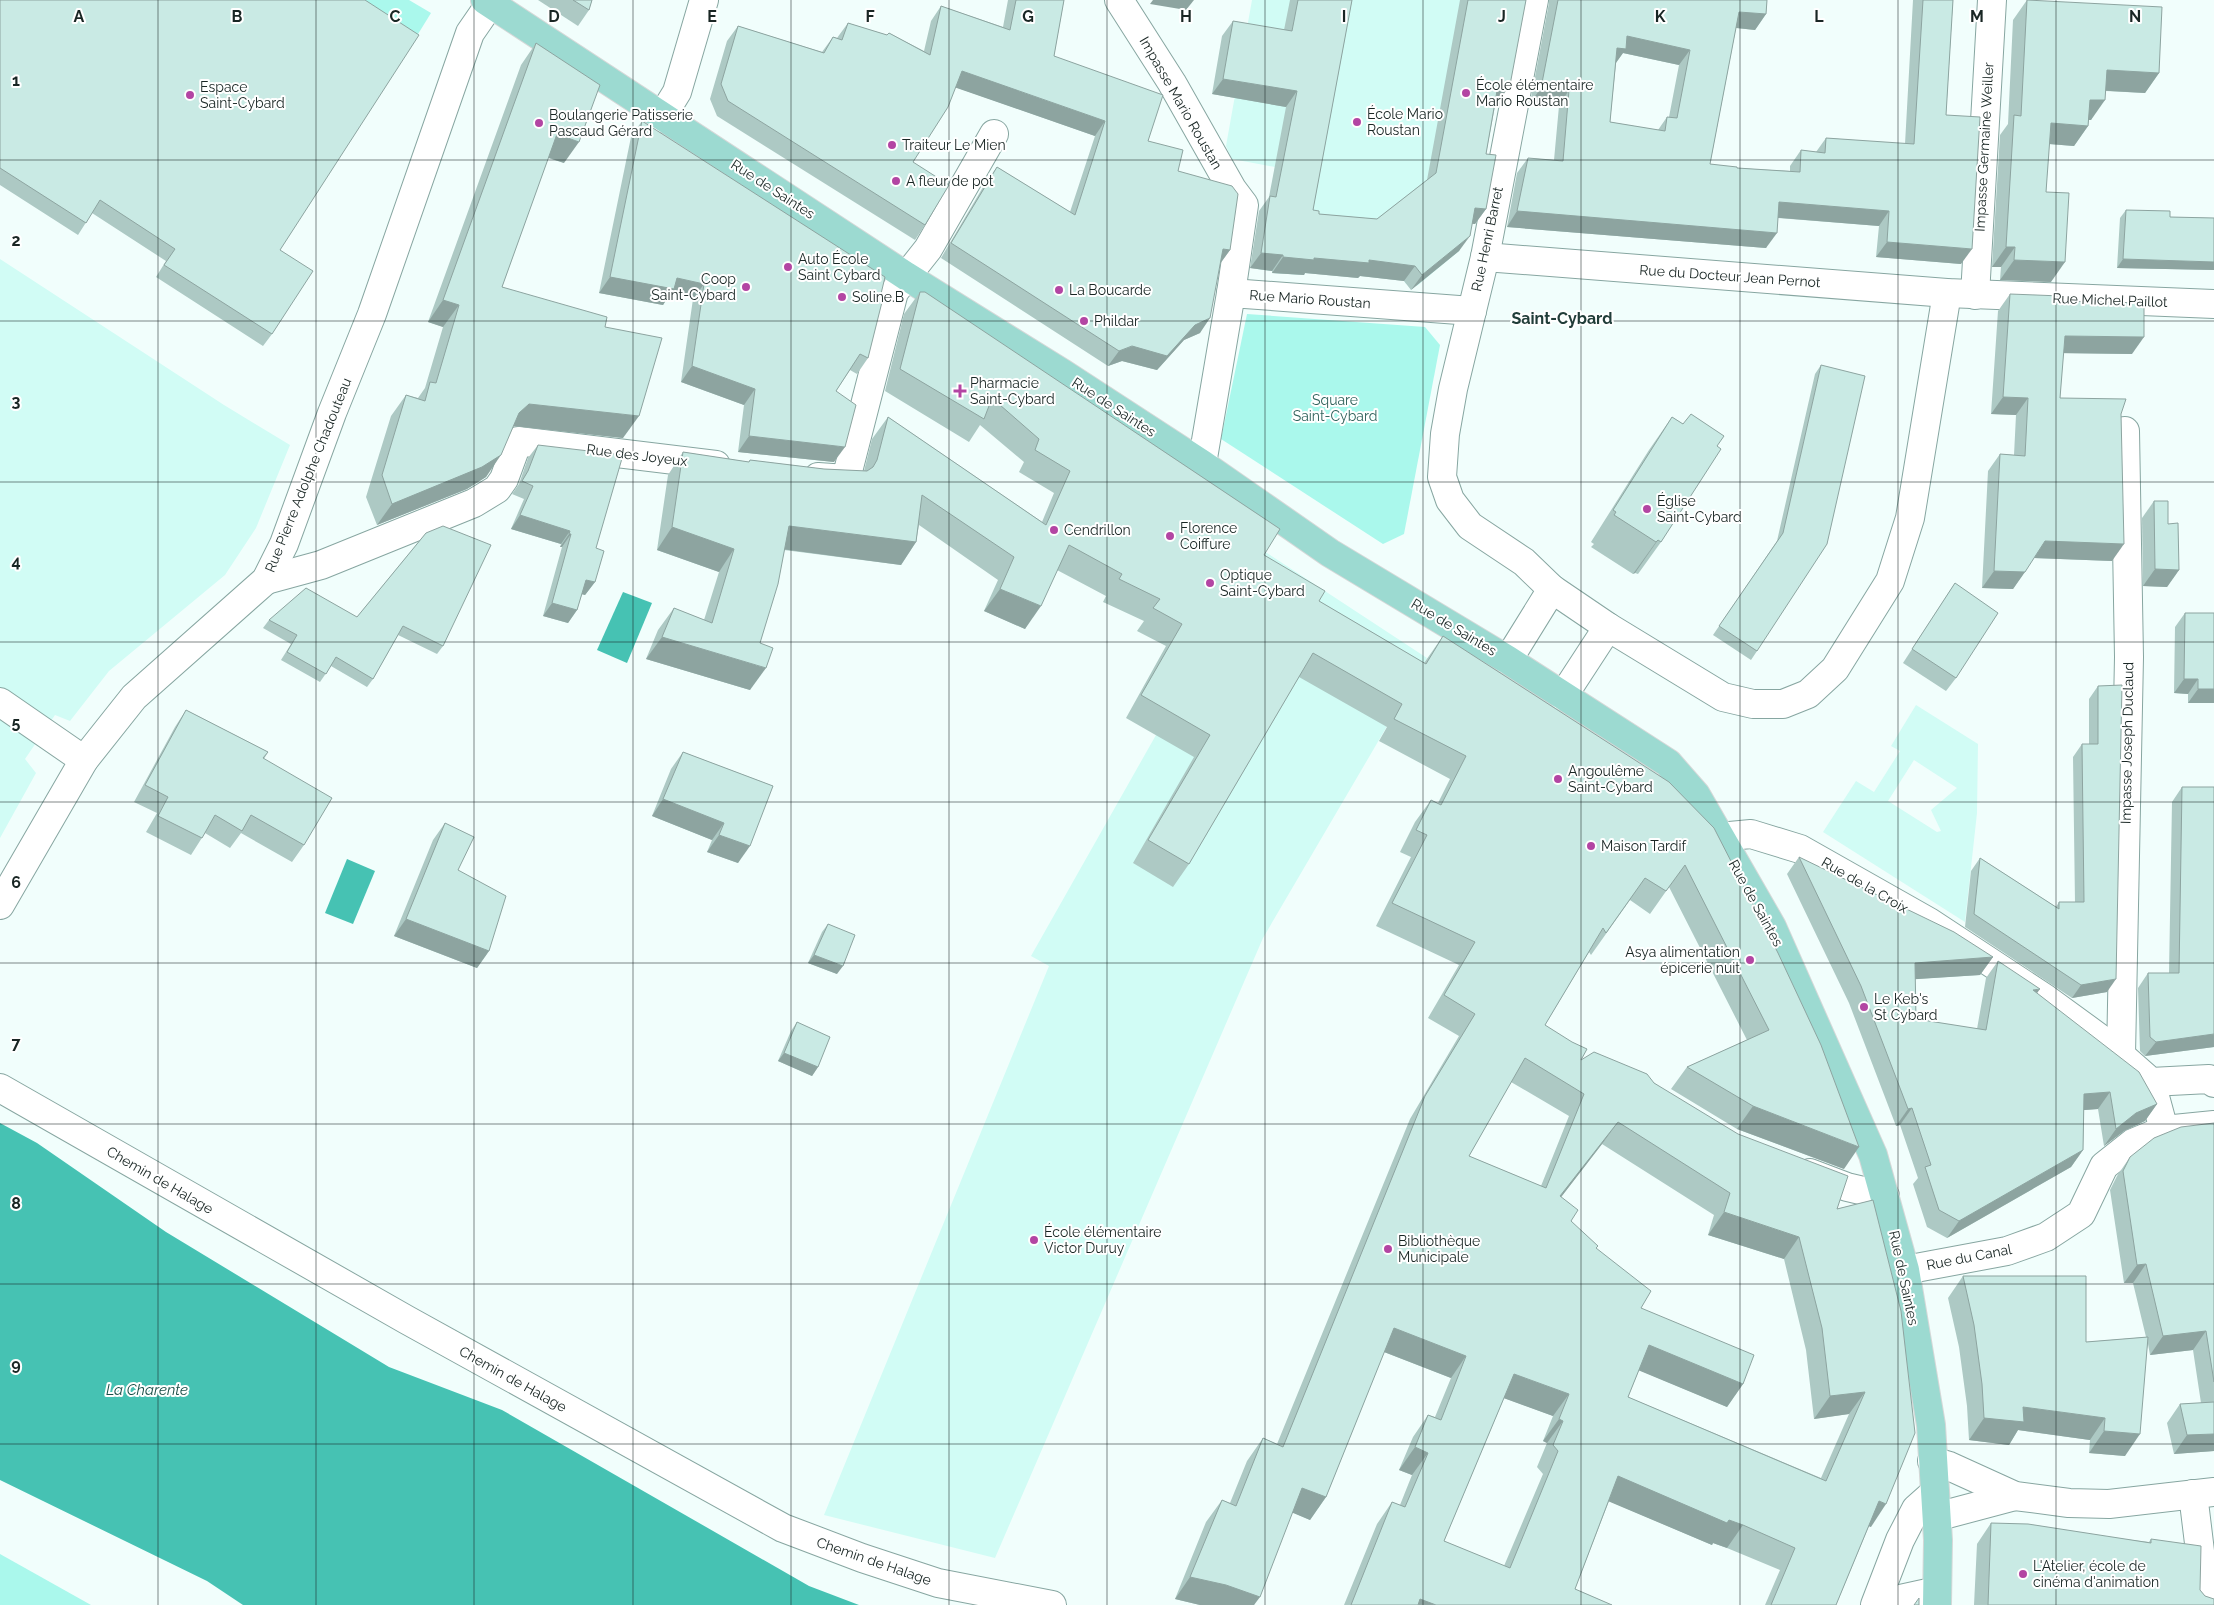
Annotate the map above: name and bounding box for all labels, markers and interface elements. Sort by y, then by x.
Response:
text: A [74,7,85,26]
text: B [232,7,243,26]
text: C [390,7,401,26]
text: D [548,7,560,26]
text: E [707,7,717,26]
text: F [865,7,875,26]
text: G [1022,7,1034,26]
text: H [1180,7,1192,26]
text: I [1342,7,1346,26]
text: J [1498,7,1506,26]
text: K [1655,7,1666,26]
text: L [1814,7,1824,26]
text: M [1970,7,1984,26]
text: N [2129,7,2141,26]
street label: Impasse Mario Roustan [1136,34,1226,172]
street label: Impasse Germaine Weiller [1972,62,1996,232]
text: 1 [12,71,20,90]
place label: École élémentaire Mario Roustan [1476,76,1594,109]
place label: Espace Saint-Cybard [200,79,285,111]
marker: École élémentaire Mario Roustan [1460,87,1472,99]
marker: Espace Saint-Cybard [184,89,196,101]
place label: École Mario Roustan [1367,105,1443,138]
place label: Boulangerie Patisserie Pascaud Gérard [549,107,693,139]
marker: École Mario Roustan [1351,116,1363,128]
marker: Boulangerie Patisserie Pascaud Gérard [533,117,545,129]
place label: Traiteur Le Mien [902,137,1006,153]
marker: Traiteur Le Mien [886,139,898,151]
street label: Rue de Saintes [728,156,818,222]
place label: A fleur de pot [906,173,994,189]
marker: A fleur de pot [890,175,902,187]
street label: Rue Henri Barret [1468,185,1506,293]
text: 2 [11,231,21,250]
place label: Auto École Saint Cybard [798,250,880,283]
marker: Auto École Saint Cybard [782,261,794,273]
street label: Rue du Docteur Jean Pernot [1639,262,1821,290]
place label: Coop Saint-Cybard [651,271,736,303]
marker: Coop Saint-Cybard [740,281,752,293]
place label: La Boucarde [1069,282,1151,298]
marker: La Boucarde [1053,284,1065,296]
street label: Rue Mario Roustan [1249,287,1371,311]
place label: Soline.B [852,289,904,305]
street label: Rue Michel Paillot [2052,290,2168,310]
marker: Soline.B [836,291,848,303]
district label: Saint-Cybard [1511,309,1613,328]
place label: Phildar [1094,313,1139,329]
marker: Phildar [1078,315,1090,327]
street label: Rue de Saintes [1069,374,1159,440]
street label: Rue Pierre Adolphe Chadouteau [262,375,354,575]
place label: Pharmacie Saint-Cybard [970,375,1055,407]
marker: Pharmacie Saint-Cybard [954,385,966,397]
text: 3 [12,392,21,411]
park label: Square Saint-Cybard [1293,392,1377,424]
street label: Rue des Joyeux [586,441,688,469]
place label: Église Saint-Cybard [1657,492,1742,525]
marker: Église Saint-Cybard [1641,503,1653,515]
place label: Florence Coiffure [1180,520,1237,552]
place label: Cendrillon [1064,522,1131,538]
marker: Cendrillon [1048,524,1060,536]
marker: Florence Coiffure [1164,530,1176,542]
text: 4 [11,552,21,571]
place label: Optique Saint-Cybard [1220,567,1305,599]
marker: Optique Saint-Cybard [1204,577,1216,589]
street label: Rue de Saintes [1409,595,1500,659]
street label: Impasse Joseph Duclaud [2118,662,2136,824]
text: 5 [12,713,21,732]
place label: Angoulême Saint-Cybard [1568,763,1653,795]
marker: Angoulême Saint-Cybard [1552,773,1564,785]
place label: Maison Tardif [1601,838,1687,854]
marker: Maison Tardif [1585,840,1597,852]
street label: Rue de la Croix [1819,854,1911,916]
street label: Rue de Saintes [1726,857,1786,949]
text: 6 [11,873,21,892]
place label: Asya alimentation épicerie nuit [1625,944,1740,976]
marker: Asya alimentation épicerie nuit [1744,954,1756,966]
place label: Le Keb's St Cybard [1874,991,1938,1023]
marker: Le Keb's St Cybard [1858,1001,1870,1013]
text: 7 [12,1034,21,1053]
street label: Chemin de Halage [104,1143,216,1217]
text: 8 [11,1194,21,1213]
place label: École élémentaire Victor Duruy [1044,1223,1162,1256]
street label: Rue de Saintes [1886,1229,1922,1327]
place label: Bibliothèque Municipale [1398,1233,1480,1265]
marker: École élémentaire Victor Duruy [1028,1234,1040,1246]
street label: Rue du Canal [1925,1241,2013,1273]
marker: Bibliothèque Municipale [1382,1243,1394,1255]
street label: Chemin de Halage [456,1343,570,1415]
text: 9 [11,1355,21,1374]
water label: La Charente [106,1381,188,1399]
street label: Chemin de Halage [815,1534,933,1588]
place label: L'Atelier, école de cinéma d'animation [2033,1558,2159,1590]
marker: L'Atelier, école de cinéma d'animation [2017,1568,2029,1580]

